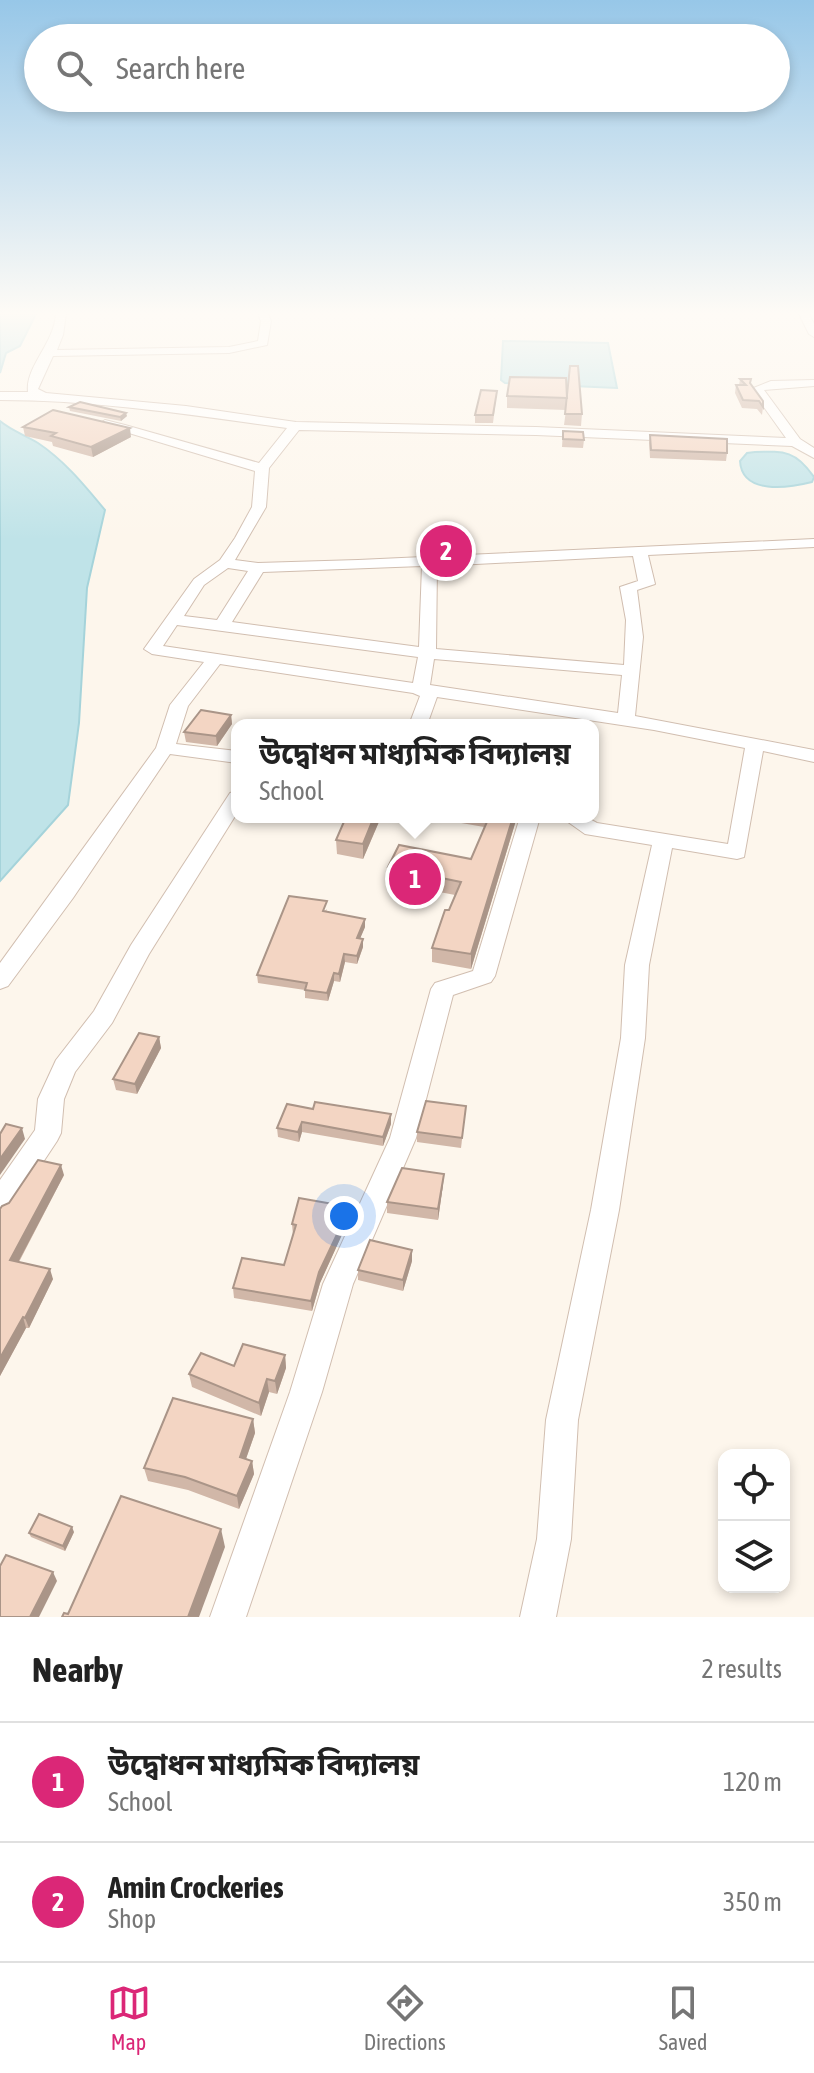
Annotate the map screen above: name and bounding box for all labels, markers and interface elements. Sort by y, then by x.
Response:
search box [24,24,790,112]
icon: search [52,46,96,90]
text: Search here [116,51,245,85]
pin: 2 [420,521,472,581]
popup [231,719,599,823]
text: উদ্বোধন মাধ্যমিক বিদ্যালয় [259,736,571,770]
text: School [259,776,324,806]
pin: 1 [389,849,441,909]
your location [324,1196,364,1236]
map controls [718,1449,790,1593]
button: locate [718,1449,790,1521]
button: layers [718,1521,790,1593]
text: Nearby [32,1650,123,1689]
text: 2 results [701,1654,782,1684]
text: উদ্বোধন মাধ্যমিক বিদ্যালয় [108,1747,420,1781]
text: 1 [52,1767,64,1797]
text: 120 m [723,1767,782,1797]
text: School [108,1787,172,1817]
text: Amin Crockeries [108,1870,284,1904]
text: 2 [52,1887,64,1917]
text: 350 m [723,1887,782,1917]
text: Shop [108,1904,156,1934]
tab: Map [107,1981,151,2055]
tab: Directions [364,1981,446,2055]
tab: Saved [659,1981,707,2055]

